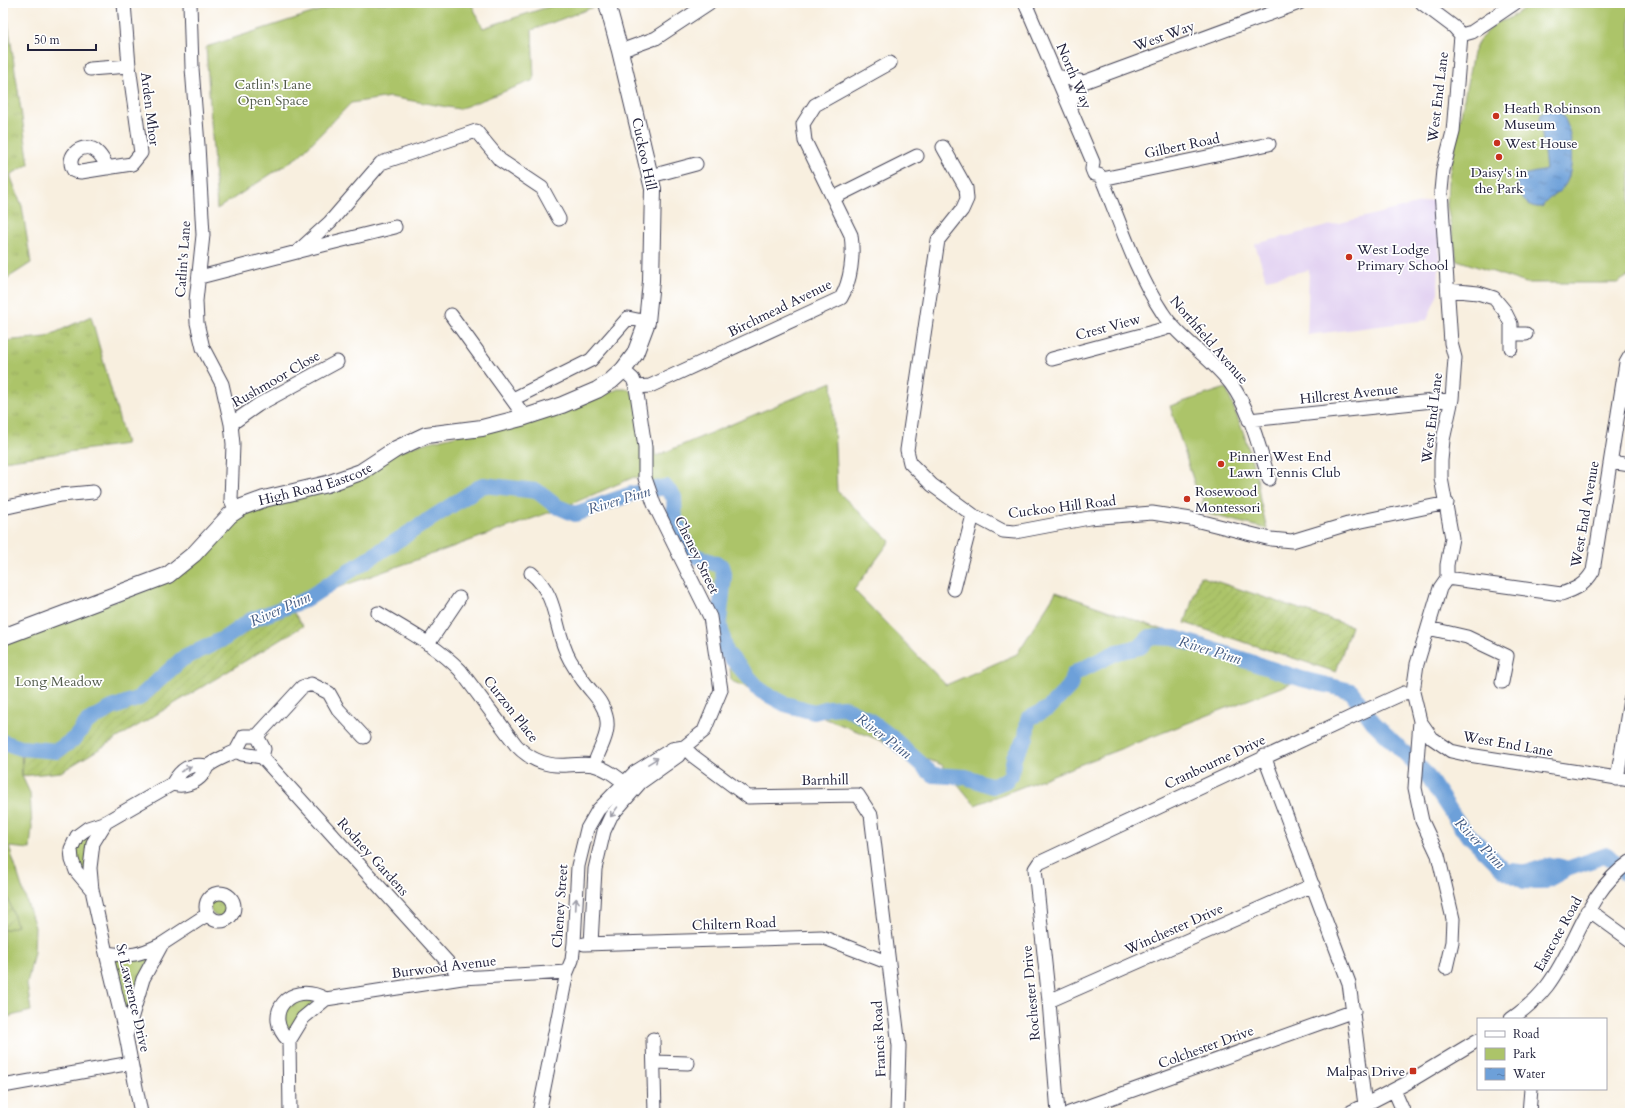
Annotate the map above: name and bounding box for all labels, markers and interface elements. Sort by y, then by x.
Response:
street label: West Way [1130,16,1198,56]
scale bar [28,26,96,52]
text: 50 m [34,32,61,48]
street label: North Way [1052,40,1097,112]
street label: West End Lane [1423,51,1453,144]
street label: Arden Mhor [136,71,164,148]
park label: Catlin's Lane Open Space [234,75,312,110]
place label: Heath Robinson Museum [1504,99,1601,134]
marker: Heath Robinson Museum [1491,111,1501,121]
street label: Cuckoo Hill [627,116,661,193]
street label: Gilbert Road [1143,129,1222,163]
place label: West House [1504,134,1578,153]
marker: West House [1492,138,1502,148]
marker: Daisy's in the Park [1494,152,1504,162]
place label: Daisy's in the Park [1471,163,1528,198]
street label: Catlin's Lane [171,220,195,298]
place label: West Lodge Primary School [1356,240,1449,275]
marker: West Lodge Primary School [1344,252,1354,262]
street label: Birchmead Avenue [725,275,835,341]
street label: Northfield Avenue [1165,292,1253,388]
street label: Crest View [1073,309,1143,345]
street label: Rushmoor Close [229,346,323,412]
street label: West End Lane [1417,372,1447,465]
street label: Hillcrest Avenue [1299,379,1399,409]
place label: Pinner West End Lawn Tennis Club [1229,447,1341,482]
street label: High Road Eastcote [256,458,376,510]
marker: Pinner West End Lawn Tennis Club [1216,459,1226,469]
street label: West End Avenue [1566,459,1604,570]
water label: River Pinn [585,481,653,519]
place label: Rosewood Montessori [1195,482,1261,517]
street label: Cuckoo Hill Road [1007,491,1118,523]
marker: Rosewood Montessori [1182,494,1192,504]
street label: Cheney Street [670,513,724,597]
water label: River Pinn [247,587,314,631]
water label: River Pinn [1176,631,1244,669]
park label: Long Meadow [15,672,103,691]
street label: Curzon Place [479,672,543,746]
water label: River Pinn [852,709,916,764]
street label: West End Lane [1460,727,1555,761]
street label: Cranbourne Drive [1161,730,1269,794]
one-way arrow [647,757,658,765]
one-way arrow [180,765,192,772]
street label: Barnhill [801,770,849,790]
one-way arrow [610,807,618,818]
water label: River Pinn [1451,813,1510,874]
street label: Rodney Gardens [333,814,413,900]
street label: Cheney Street [548,863,572,949]
street label: Eastcote Road [1530,893,1587,975]
one-way arrow [572,898,580,911]
street label: Winchester Drive [1121,899,1226,960]
street label: Chiltern Road [692,913,777,935]
street label: St Lawrence Drive [111,942,155,1054]
street label: Rochester Drive [1017,944,1045,1042]
street label: Burwood Avenue [391,951,497,983]
street label: Francis Road [867,1000,890,1078]
legend [1477,1018,1607,1090]
street label: Colchester Drive [1156,1021,1256,1073]
text: Road [1513,1026,1540,1042]
text: Park [1513,1046,1537,1062]
place label: Malpas Drive [1326,1062,1405,1081]
marker: Malpas Drive [1408,1066,1418,1076]
text: Water [1512,1066,1546,1082]

